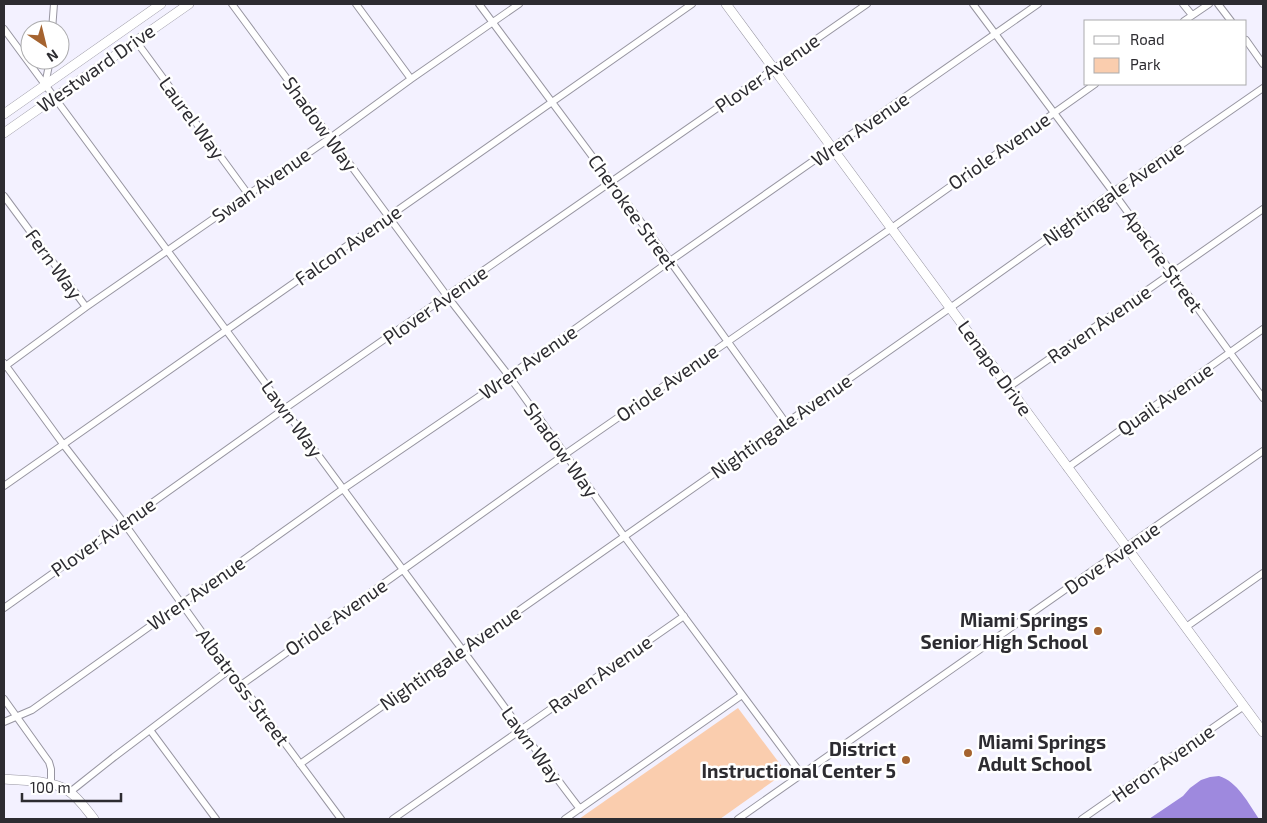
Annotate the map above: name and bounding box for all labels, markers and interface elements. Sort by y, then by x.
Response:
street label: Westward Drive [32,18,159,117]
north arrow [20,20,70,70]
legend [1084,20,1247,85]
street label: Plover Avenue [710,28,823,117]
text: Road [1130,30,1165,48]
text: N [44,46,62,66]
text: Park [1130,55,1161,73]
street label: Laurel Way [155,72,230,163]
street label: Shadow Way [278,72,362,175]
street label: Wren Avenue [806,87,913,171]
street label: Oriole Avenue [943,107,1054,194]
street label: Nightingale Avenue [1038,135,1188,250]
street label: Swan Avenue [207,142,314,227]
street label: Cherokee Street [584,149,683,274]
street label: Falcon Avenue [290,200,405,290]
street label: Apache Street [1119,205,1208,316]
street label: Fern Way [21,224,88,303]
street label: Plover Avenue [378,260,491,349]
street label: Raven Avenue [1043,280,1155,368]
street label: Lenape Drive [953,316,1038,420]
street label: Wren Avenue [474,320,581,404]
street label: Oriole Avenue [611,339,722,426]
street label: Quail Avenue [1113,357,1217,440]
street label: Nightingale Avenue [706,368,856,483]
street label: Lawn Way [257,376,328,462]
street label: Shadow Way [519,398,603,501]
street label: Plover Avenue [46,492,159,581]
street label: Dove Avenue [1060,516,1164,599]
street label: Wren Avenue [142,551,249,635]
street label: Oriole Avenue [280,573,391,660]
street label: Nightingale Avenue [375,600,525,715]
place label: Miami Springs Senior High School [921,608,1089,653]
street label: Albatross Street [192,624,295,750]
marker: Miami Springs Senior High School [1092,625,1104,637]
street label: Raven Avenue [544,630,656,718]
street label: Lawn Way [497,702,568,788]
street label: Heron Avenue [1107,719,1218,806]
place label: Miami Springs Adult School [978,730,1106,775]
place label: District Instructional Center 5 [702,737,896,782]
marker: Miami Springs Adult School [962,747,974,759]
marker: District Instructional Center 5 [900,754,912,766]
scale bar [22,770,121,802]
text: 100 m [30,778,71,796]

